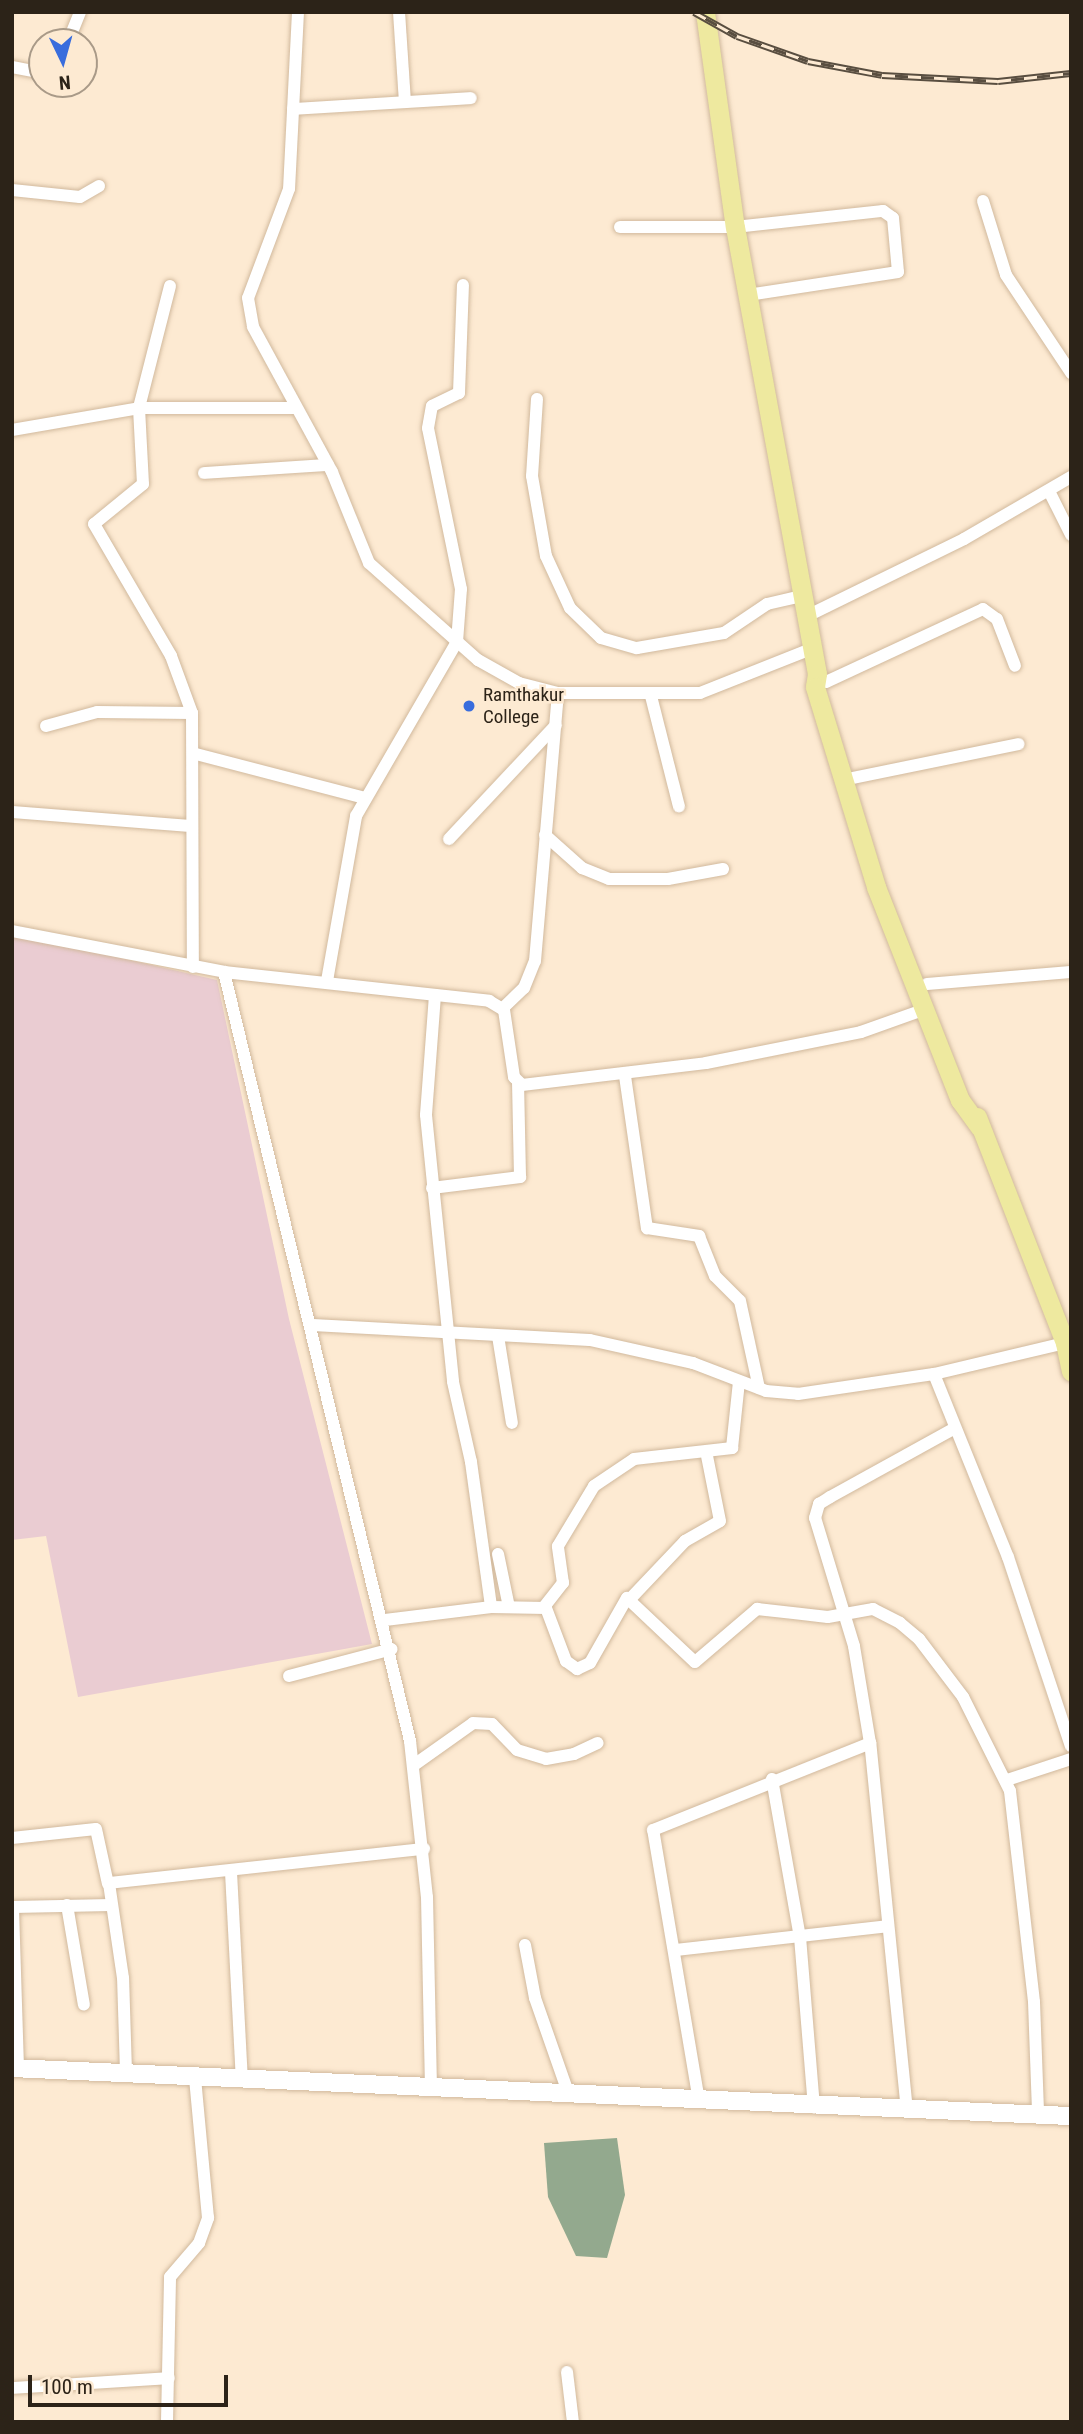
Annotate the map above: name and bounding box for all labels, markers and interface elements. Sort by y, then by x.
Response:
north arrow [28,28,98,98]
text: N [58,70,72,94]
place label: Ramthakur College [483,684,564,728]
marker: Ramthakur College [461,698,477,714]
scale bar [32,2360,231,2404]
text: 100 m [41,2375,93,2399]

